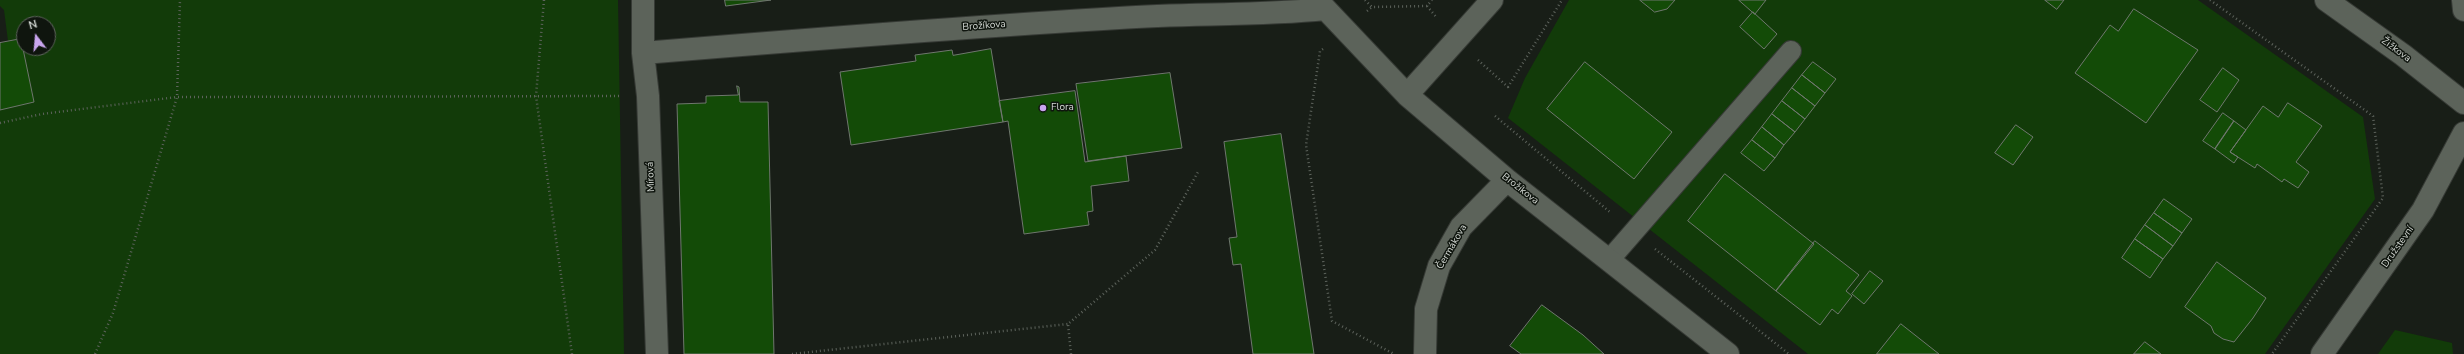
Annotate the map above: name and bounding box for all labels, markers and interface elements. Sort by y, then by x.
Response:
north arrow [16,16,56,56]
text: N [27,17,39,33]
street label: Brožíkova [962,18,1006,34]
street label: Žižkova [2379,35,2413,65]
place label: Flora [1051,102,1074,114]
marker: Flora [1038,103,1048,113]
street label: Mírová [644,162,658,192]
street label: Brožíkova [1499,171,1541,207]
street label: Čermákova [1434,222,1470,272]
street label: Družstevní [2379,224,2417,270]

